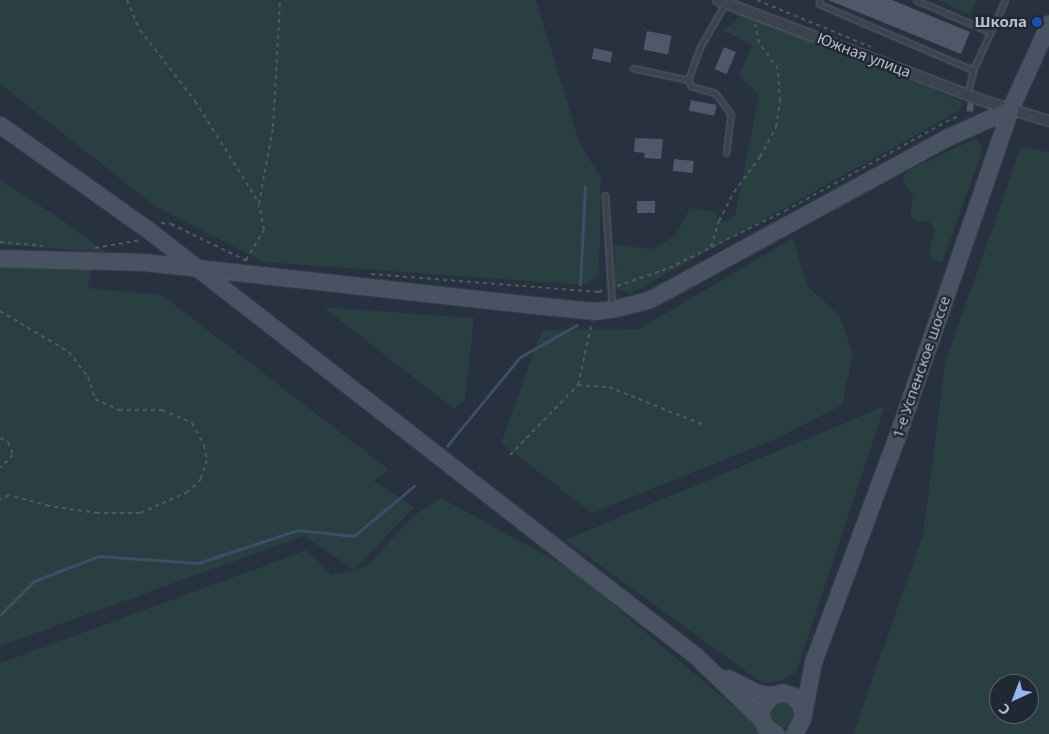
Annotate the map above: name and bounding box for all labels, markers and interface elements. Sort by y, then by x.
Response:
place label: Школа [974,13,1027,31]
marker: Школа [1031,16,1043,28]
street label: Южная улица [815,29,913,81]
street label: 1-е Успенское шоссе [888,294,954,440]
north arrow [989,674,1039,724]
text: С [994,700,1014,720]

